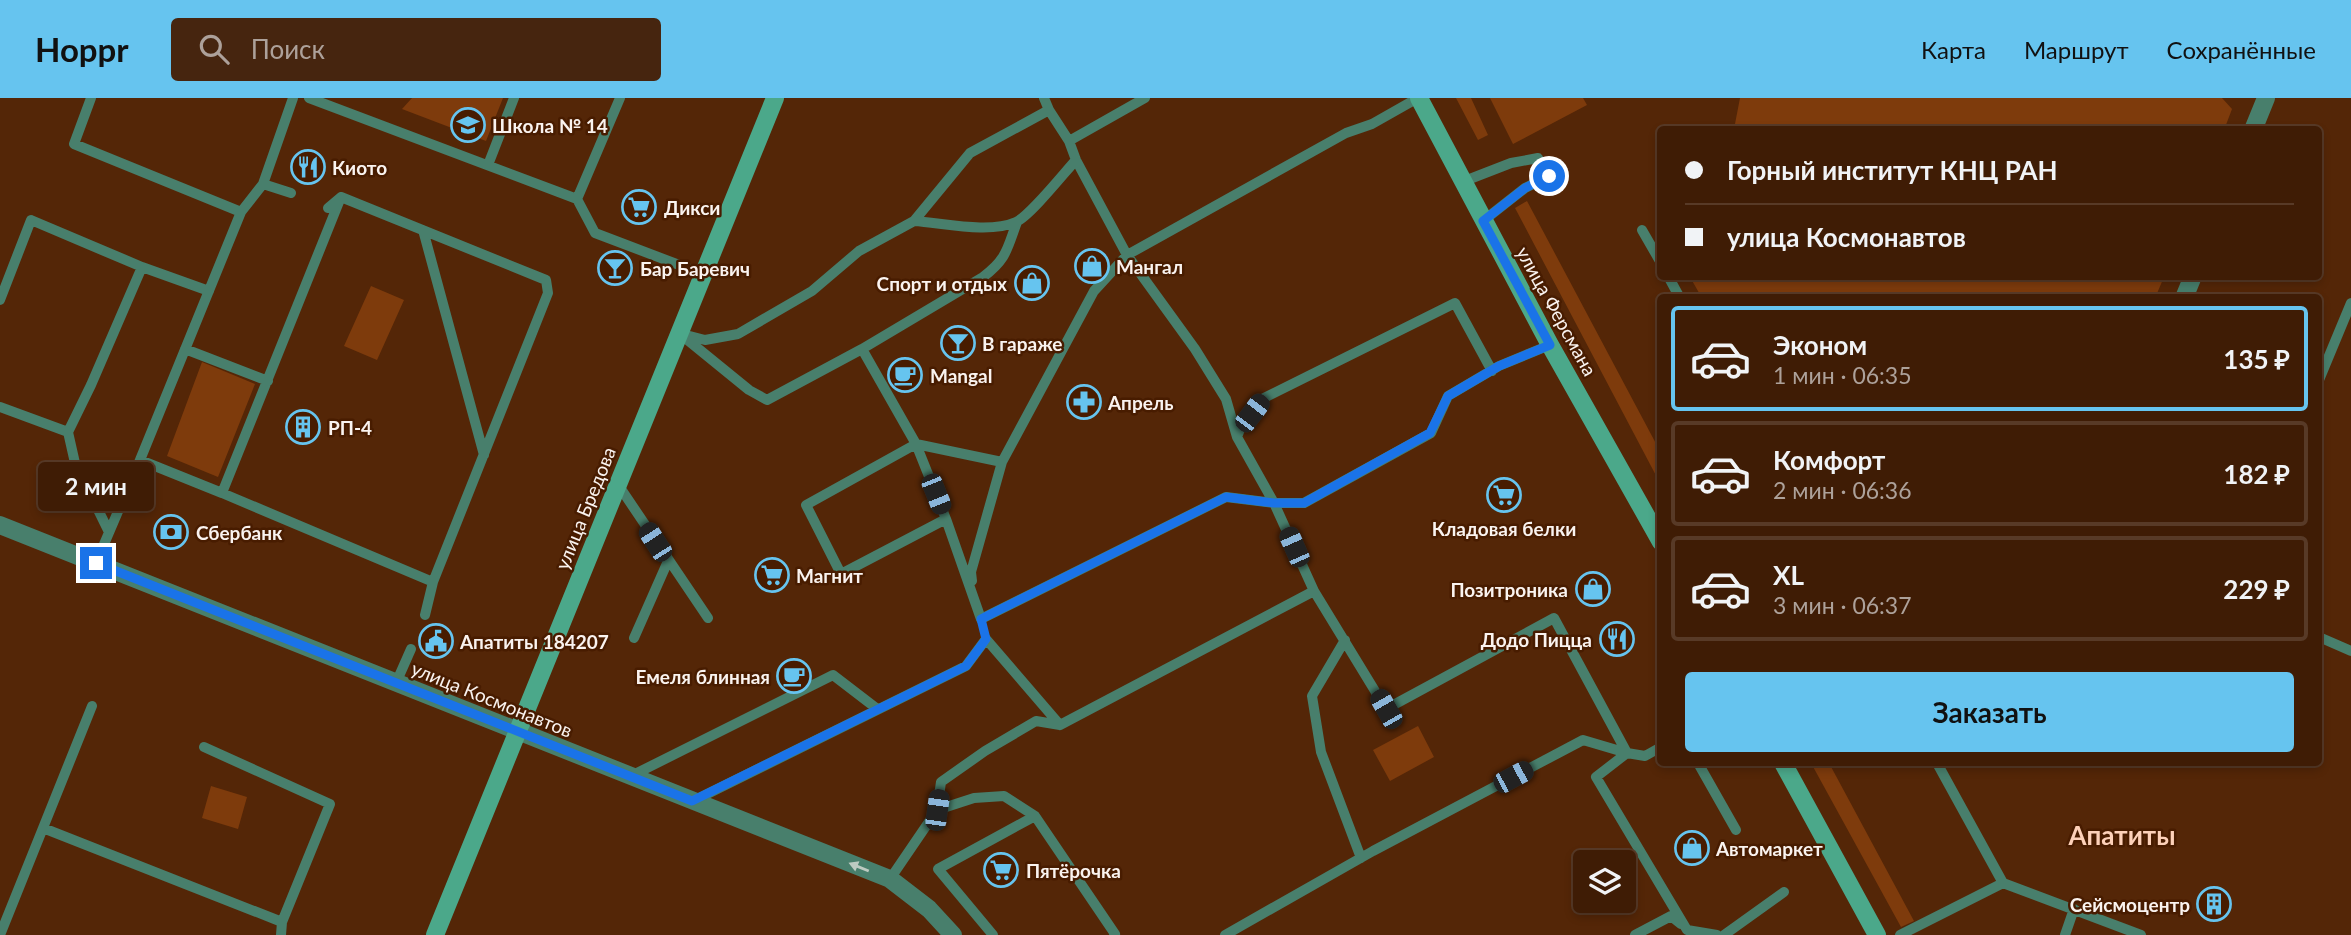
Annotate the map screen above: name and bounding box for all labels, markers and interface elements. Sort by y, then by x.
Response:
search box [171,18,661,81]
text: Hoppr [35,29,129,69]
icon: search [195,30,233,68]
text: Поиск [251,33,325,65]
text: Карта [1921,35,1986,64]
text: Маршрут [2024,35,2129,64]
text: Сохранённые [2167,35,2316,64]
school or university icon: Школа № 14 [449,106,487,144]
place label: Школа № 14 [492,114,608,137]
restaurant icon: Киото [289,148,327,186]
text: Горный институт КНЦ РАН [1727,154,2058,186]
place label: Киото [332,156,387,179]
route start [1533,160,1565,192]
supermarket icon: Дикси [620,188,658,226]
place label: Дикси [664,196,720,219]
text: улица Космонавтов [1727,221,1966,253]
street label: улица Ферсмана [1512,242,1602,380]
shop icon: Мангал [1073,247,1111,285]
bar icon: Бар Баревич [596,249,634,287]
place label: Мангал [1116,255,1183,278]
place label: Бар Баревич [640,257,750,280]
shop icon: Спорт и отдых [1013,264,1051,302]
place label: Спорт и отдых [877,272,1007,295]
bar icon: В гараже [939,324,977,362]
icon: car [1689,327,1752,390]
text: Эконом [1773,329,1867,361]
place label: В гараже [982,332,1062,355]
text: 135 ₽ [2223,343,2290,375]
cafe icon: Mangal [886,356,924,394]
text: 1 мин · 06:35 [1773,361,1912,389]
place label: Mangal [930,364,992,387]
pharmacy icon: Апрель [1065,383,1103,421]
car [1231,390,1274,436]
place label: Апрель [1107,391,1173,414]
building icon: РП-4 [284,408,322,446]
place label: РП-4 [328,416,372,439]
icon: car [1689,442,1752,505]
street label: улица Бредова [550,443,620,573]
text: Комфорт [1773,444,1885,476]
text: 182 ₽ [2223,458,2290,490]
callout: 2 мин [38,462,154,510]
car [919,471,954,517]
text: 2 мин [65,472,127,500]
supermarket icon: Кладовая белки [1485,476,1523,514]
text: 2 мин · 06:36 [1773,476,1912,504]
bank icon: Сбербанк [152,513,190,551]
place label: Кладовая белки [1432,517,1576,540]
car [635,519,676,565]
place label: Сбербанк [196,521,283,544]
car [1276,524,1313,570]
route end [80,547,112,579]
supermarket icon: Магнит [753,556,791,594]
icon: car [1689,557,1752,620]
text: XL [1773,559,1804,591]
place label: Магнит [796,564,863,587]
shop icon: Позитроника [1574,570,1612,608]
text: 229 ₽ [2223,573,2290,605]
place label: Позитроника [1450,578,1568,601]
text: 3 мин · 06:37 [1773,591,1912,619]
restaurant icon: Додо Пицца [1598,620,1636,658]
public building icon: Апатиты 184207 [417,622,455,660]
place label: Додо Пицца [1481,628,1592,651]
place label: Апатиты 184207 [459,630,609,653]
street label: улица Космонавтов [408,656,576,742]
cafe icon: Емеля блинная [775,657,813,695]
place label: Емеля блинная [636,665,770,688]
button: Заказать [1685,672,2294,752]
car [1367,686,1406,732]
car [1490,758,1537,796]
car [924,788,951,832]
district label: Апатиты [2068,819,2175,851]
shop icon: Автомаркет [1673,829,1711,867]
place label: Автомаркет [1715,837,1823,860]
map controls [1573,850,1636,913]
button: layers [1573,850,1636,913]
supermarket icon: Пятёрочка [982,851,1020,889]
place label: Пятёрочка [1026,859,1121,882]
one-way arrow [848,862,869,873]
building icon: Сейсмоцентр [2195,885,2233,923]
place label: Сейсмоцентр [2070,893,2190,916]

